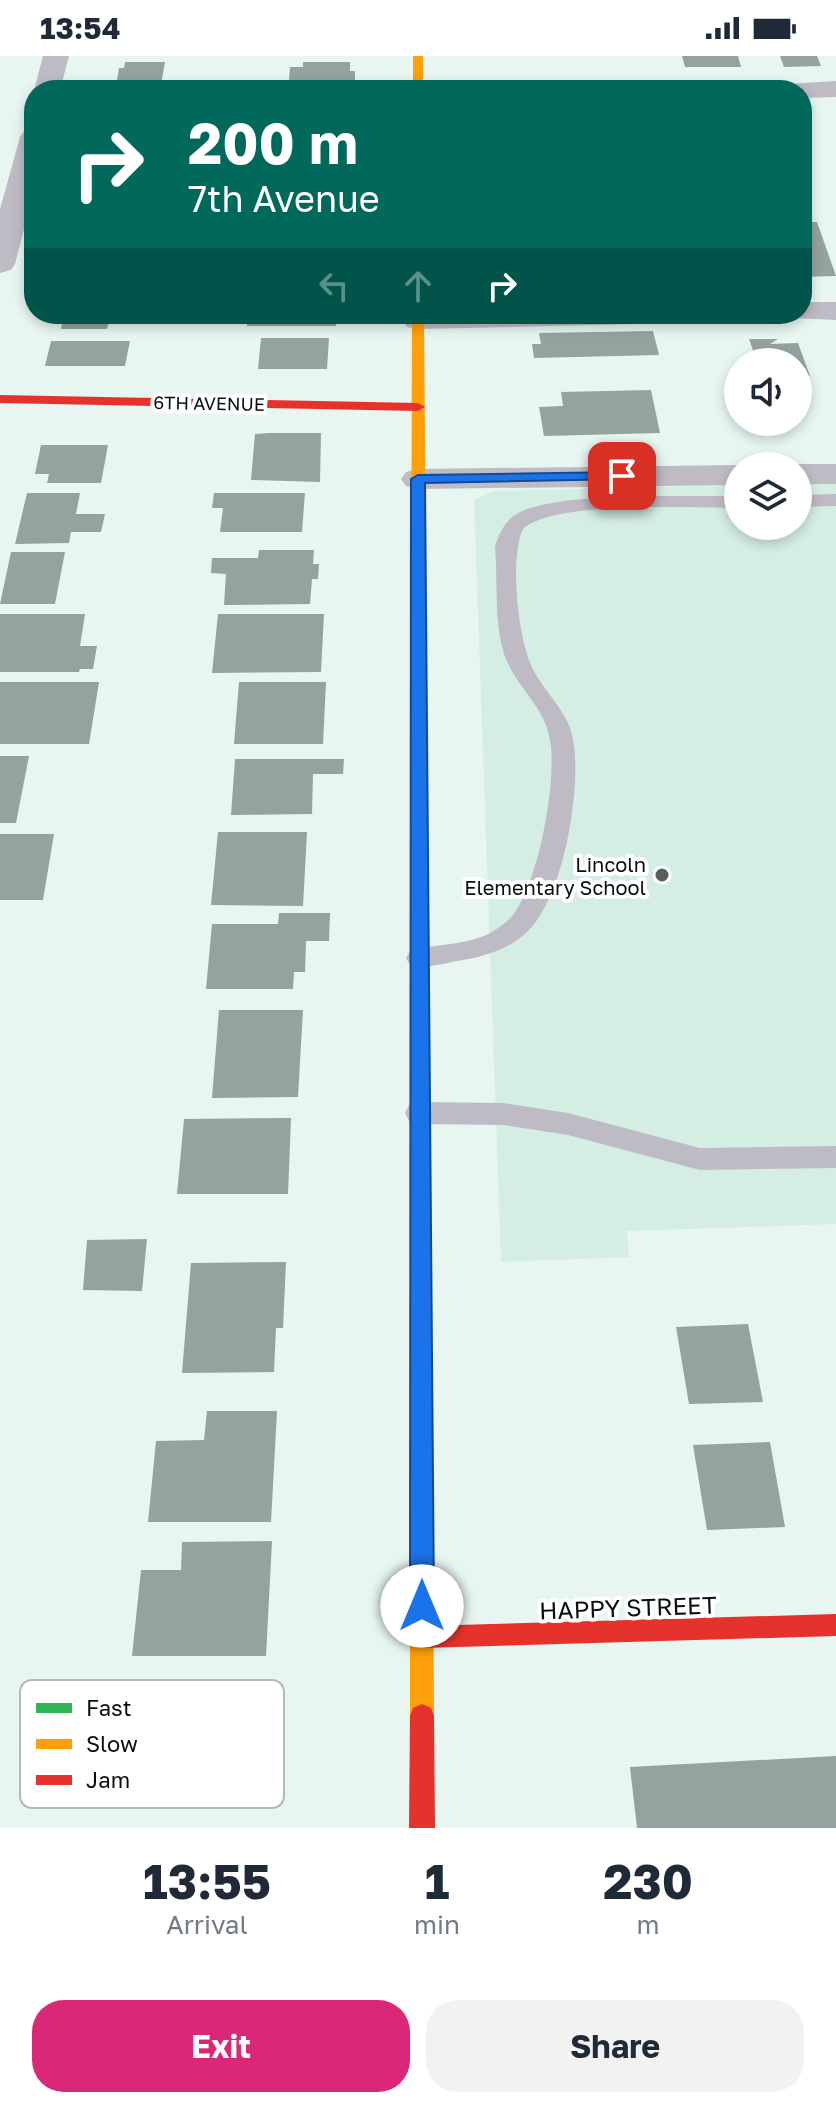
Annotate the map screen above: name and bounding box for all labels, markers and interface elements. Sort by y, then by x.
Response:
text: 13:54 [40,10,120,46]
text: 200 m [188,109,358,176]
icon: right [56,112,160,216]
text: 7th Avenue [188,177,380,220]
icon: left [312,264,356,308]
icon: ahead [396,264,440,308]
icon: right [480,264,524,308]
map controls [724,348,812,540]
button: sound [724,348,812,436]
street label: 6TH AVENUE [153,391,265,415]
pin [588,442,656,510]
button: layers [724,452,812,540]
icon: arrive [600,454,644,498]
place label: Lincoln Elementary School [464,852,646,899]
marker: Lincoln Elementary School [653,866,671,884]
position arrow [380,1564,464,1648]
street label: HAPPY STREET [539,1589,717,1625]
legend [20,1680,284,1808]
text: Fast [86,1694,132,1721]
text: Slow [86,1730,138,1757]
text: Jam [86,1766,130,1793]
text: 13:55 [143,1852,271,1910]
text: 1 [425,1852,449,1910]
text: 230 [603,1852,693,1910]
text: Arrival [166,1909,248,1940]
text: min [414,1909,460,1940]
text: m [637,1909,660,1940]
button: Exit [32,2000,410,2092]
button: Share [426,2000,804,2092]

